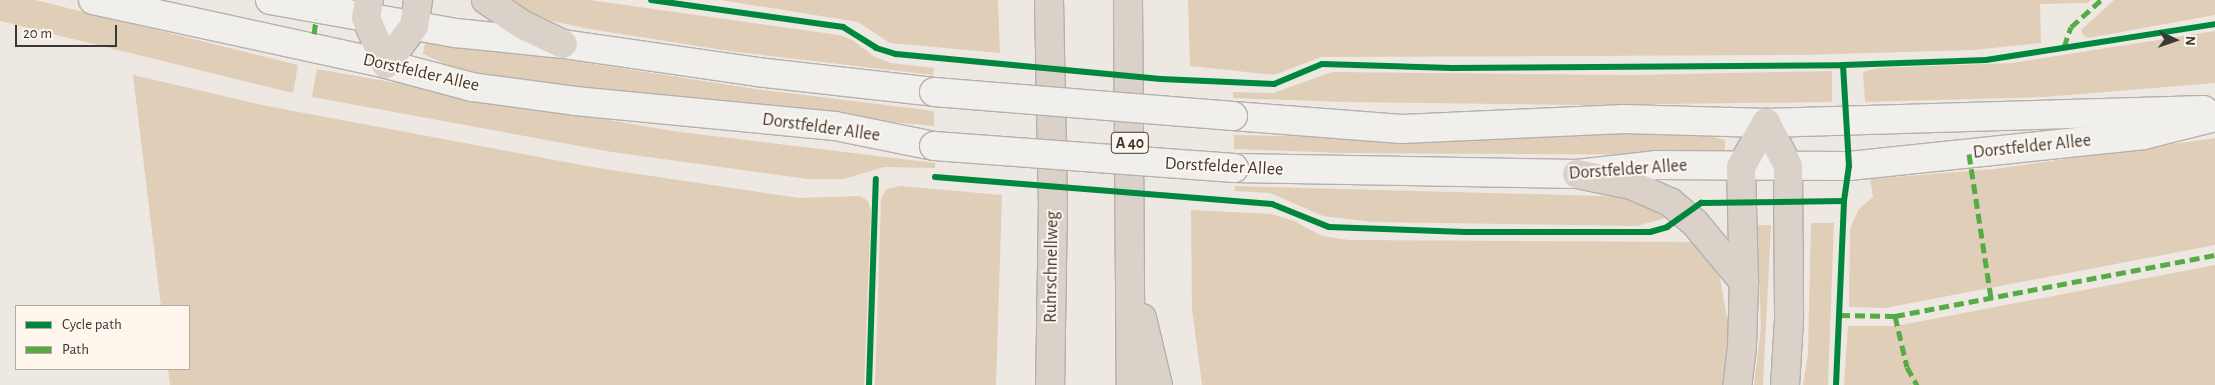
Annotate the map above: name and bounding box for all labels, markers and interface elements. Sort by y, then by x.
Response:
scale bar [18,15,120,47]
north arrow [2150,15,2200,65]
text: 20 m [23,26,52,41]
text: N [2183,36,2197,46]
street label: Dorstfelder Allee [361,49,481,97]
street label: Dorstfelder Allee [761,109,881,147]
road number: A 40 [1110,130,1150,156]
street label: Dorstfelder Allee [1972,130,2092,164]
street label: Dorstfelder Allee [1164,153,1284,181]
street label: Dorstfelder Allee [1568,155,1688,185]
street label: Ruhrschnellweg [1040,211,1064,323]
legend [15,305,190,370]
text: Cycle path [62,317,122,332]
text: Path [62,342,89,357]

